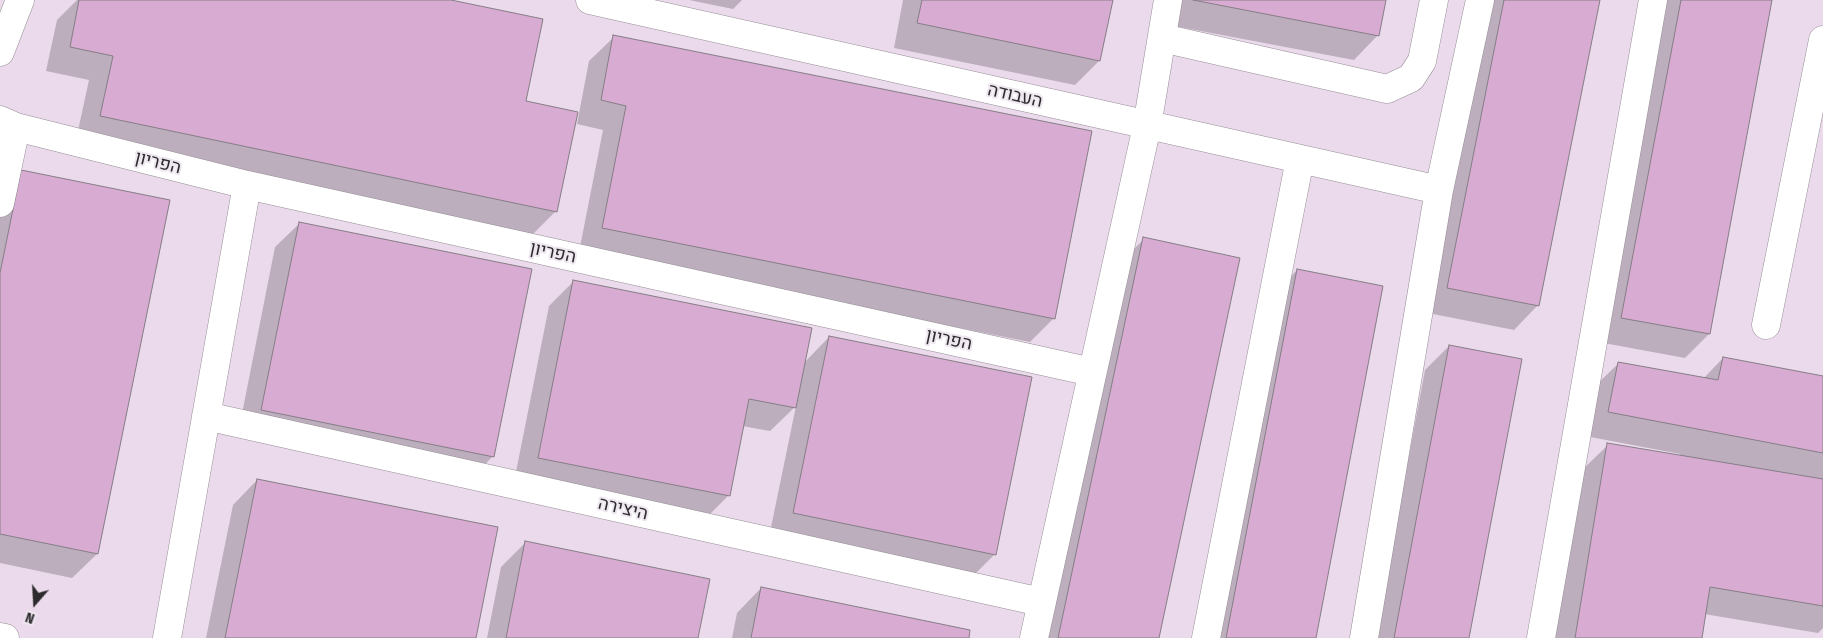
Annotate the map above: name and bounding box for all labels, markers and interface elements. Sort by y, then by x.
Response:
street label: העבודה [985,79,1045,113]
street label: הפריון [133,147,183,179]
street label: הפריון [528,238,578,268]
street label: הפריון [924,325,974,355]
street label: היצירה [596,493,650,525]
north arrow [10,578,60,628]
text: N [23,608,37,627]

